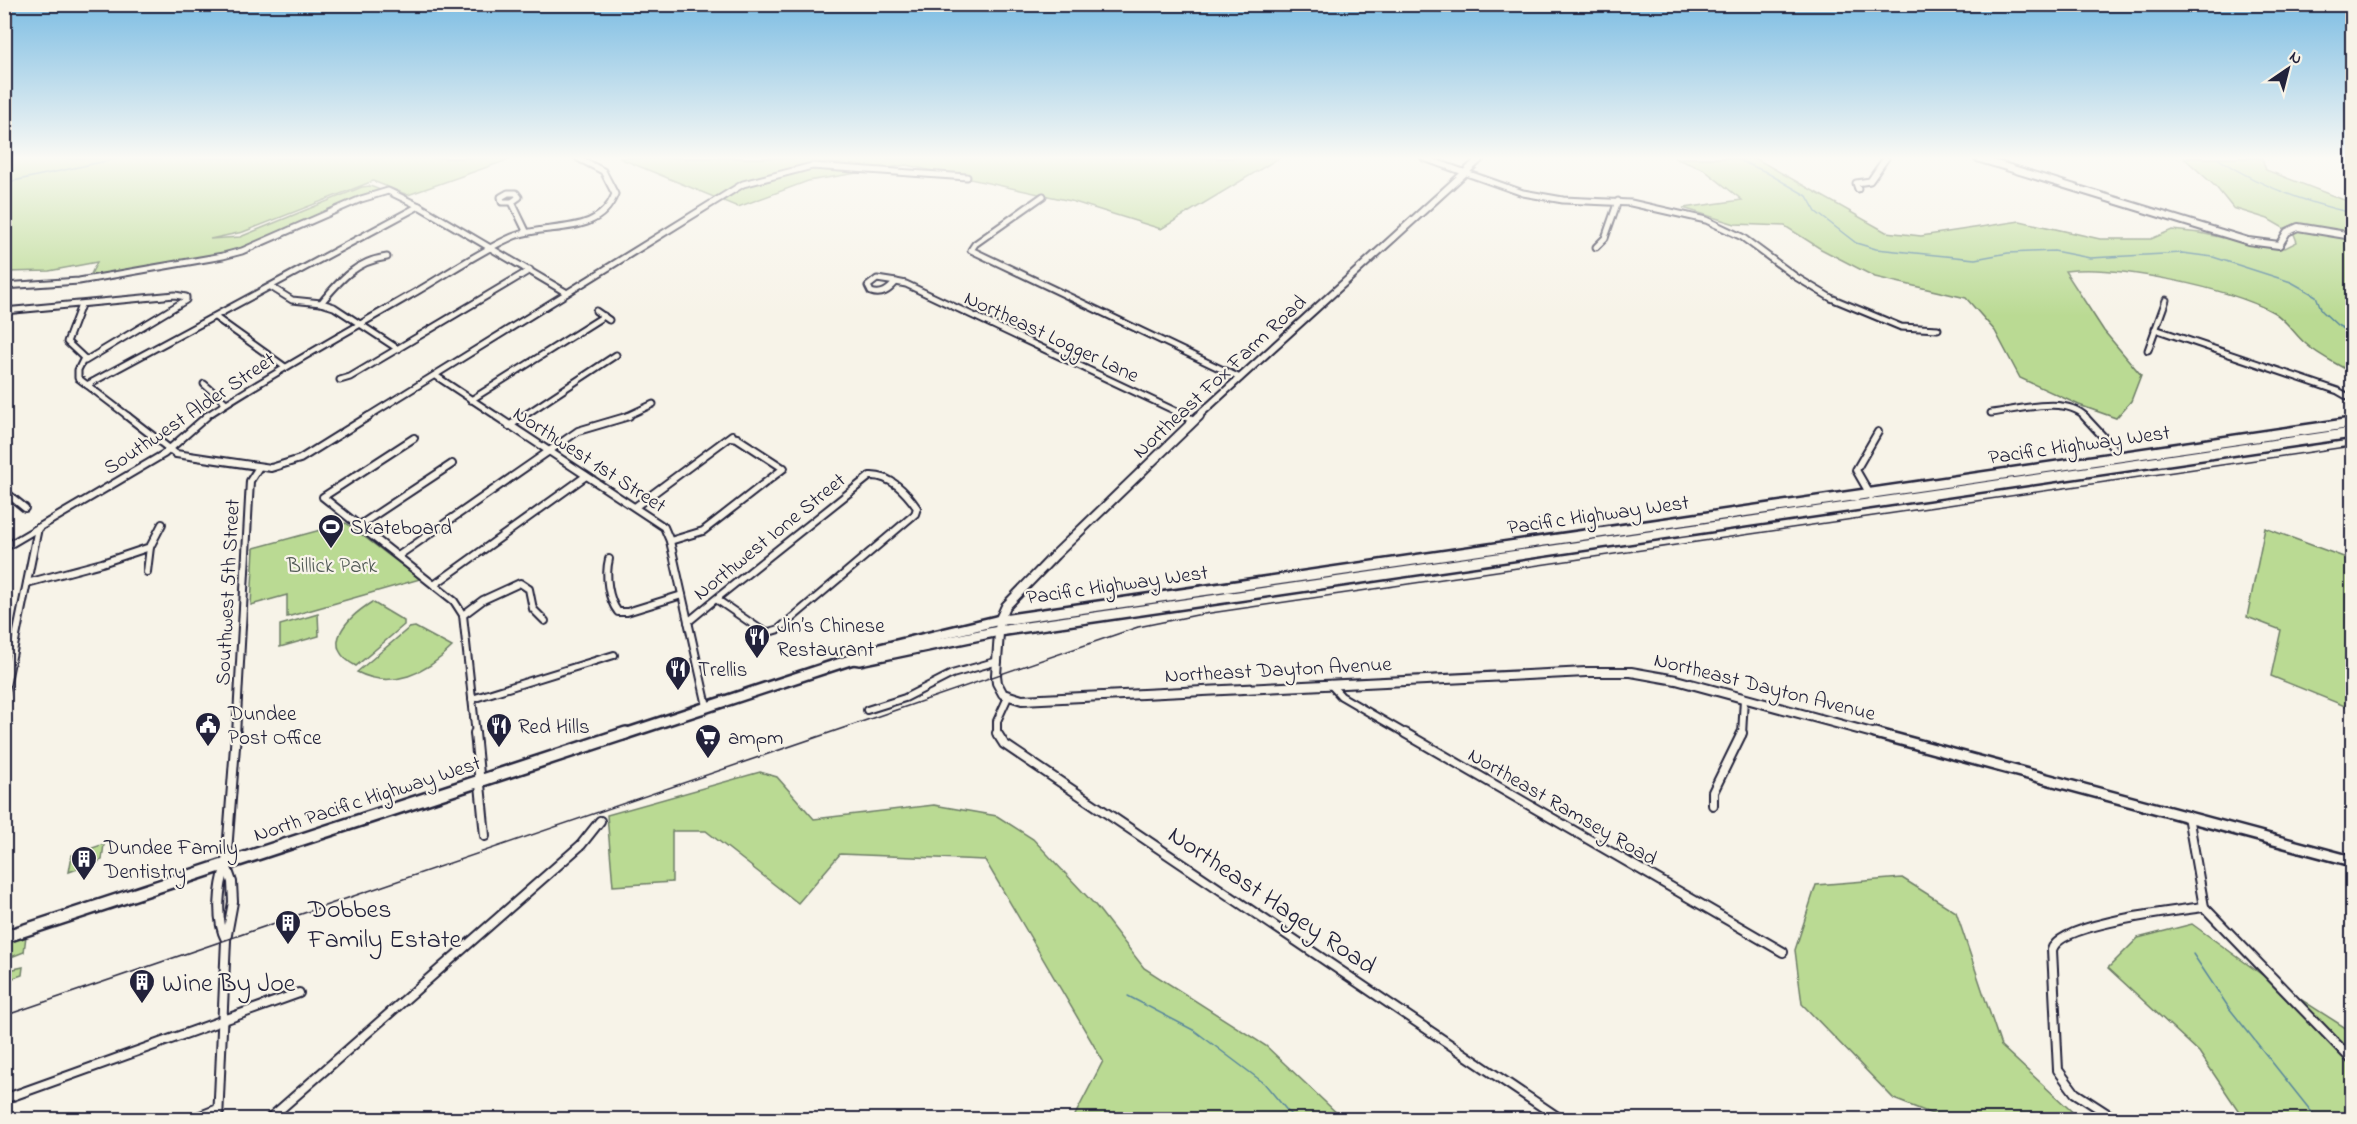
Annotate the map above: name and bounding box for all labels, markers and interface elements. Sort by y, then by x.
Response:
north arrow [2258,39,2318,99]
text: N [2284,45,2307,71]
street label: Northeast Logger Lane [958,284,1144,394]
street label: Northeast Fox Farm Road [1127,288,1314,466]
street label: Southwest Alder Street [98,346,282,484]
street label: Northwest 1st Street [506,400,671,522]
street label: Pacific Highway West [1986,418,2172,476]
street label: Northwest Ione Street [688,467,853,609]
street label: Pacific Highway West [1505,488,1691,546]
street label: Southwest 5th Street [209,498,249,686]
sports icon: Skateboard [316,512,346,550]
place label: Skateboard [350,514,452,544]
park label: Billick Park [286,552,378,582]
street label: Pacific Highway West [1024,558,1210,616]
place label: Jin’s Chinese Restaurant [777,612,885,666]
restaurant icon: Jin’s Chinese Restaurant [742,622,772,660]
street label: Northeast Dayton Avenue [1650,646,1879,732]
street label: Northeast Dayton Avenue [1164,650,1393,694]
restaurant icon: Trellis [663,654,693,692]
place label: Trellis [698,656,747,686]
place label: Dundee Post Office [227,700,322,754]
public building icon: Dundee Post Office [193,710,223,748]
restaurant icon: Red Hills [484,711,514,749]
place label: Red Hills [518,713,590,743]
supermarket icon: ampm [693,722,723,760]
place label: ampm [728,724,783,754]
street label: Northeast Ramsey Road [1461,741,1662,876]
street label: North Pacific Highway West [250,749,486,853]
street label: Northeast Hagey Road [1159,817,1384,986]
place label: Dundee Family Dentistry [103,834,238,890]
building icon: Dundee Family Dentistry [69,844,99,882]
place label: Dobbes Family Estate [307,892,462,960]
building icon: Dobbes Family Estate [273,908,303,946]
place label: Wine By Joe [162,966,296,1004]
building icon: Wine By Joe [127,967,157,1005]

